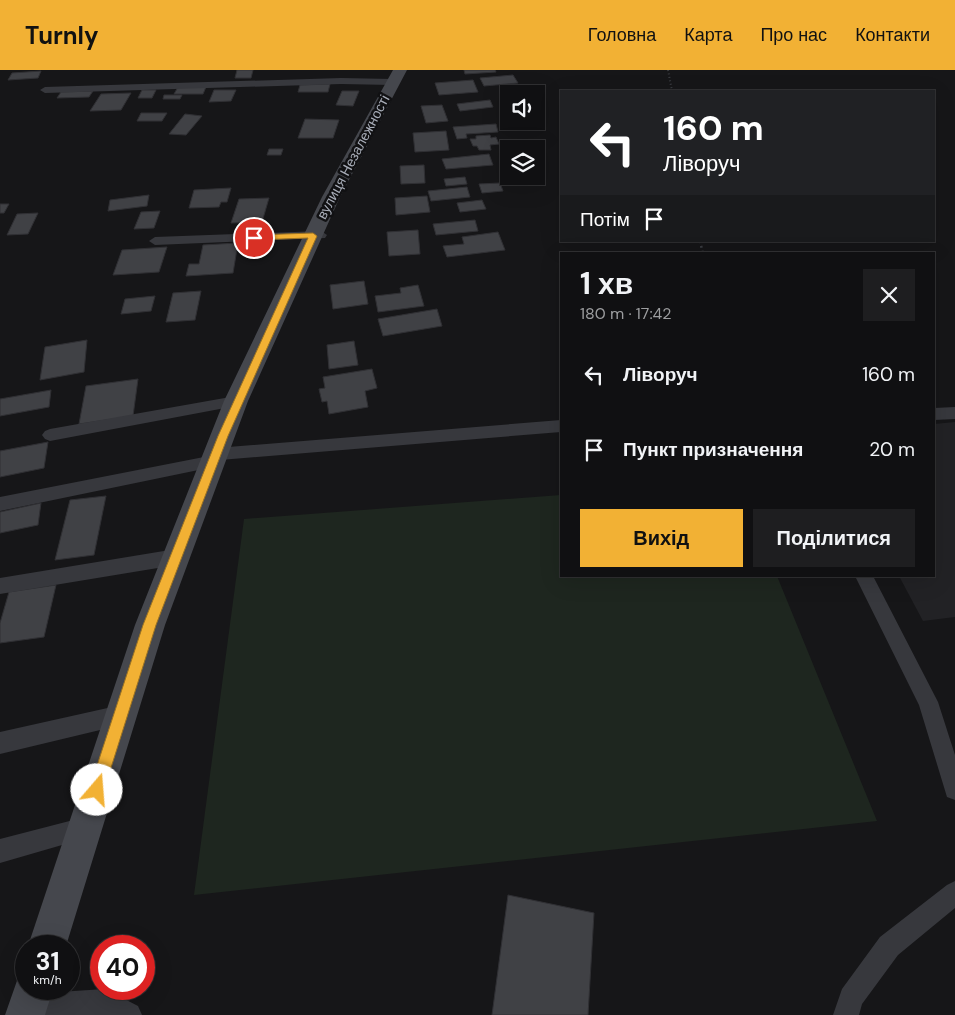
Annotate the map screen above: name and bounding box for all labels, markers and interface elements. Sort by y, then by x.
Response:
text: Turnly [25,20,98,51]
text: Головна [588,23,656,47]
text: Карта [684,23,732,47]
text: Про нас [760,23,827,47]
text: Контакти [855,23,930,47]
map controls [500,85,545,185]
button: sound [500,85,545,130]
street label: вулиця Незалежності [313,92,393,222]
text: 160 m [663,105,764,151]
icon: left [580,110,645,175]
button: layers [500,140,545,185]
text: Ліворуч [663,149,740,178]
icon: arrive [640,205,668,233]
text: Потім [580,207,630,232]
pin [233,217,275,259]
icon: arrive [240,224,268,252]
text: 1 хв [580,264,633,303]
button: close [863,269,915,321]
text: 180 m · 17:42 [580,303,672,324]
icon: left [580,361,608,389]
text: Ліворуч [623,362,698,387]
text: 160 m [862,362,915,387]
icon: arrive [580,436,608,464]
text: Пункт призначення [623,437,803,462]
text: 20 m [869,437,915,462]
button: Вихід [580,509,743,567]
button: Поділитися [753,509,915,567]
position arrow [70,763,122,815]
speed limit sign: 40 [90,935,155,1000]
text: 31 [35,945,59,978]
text: km/h [33,972,62,988]

